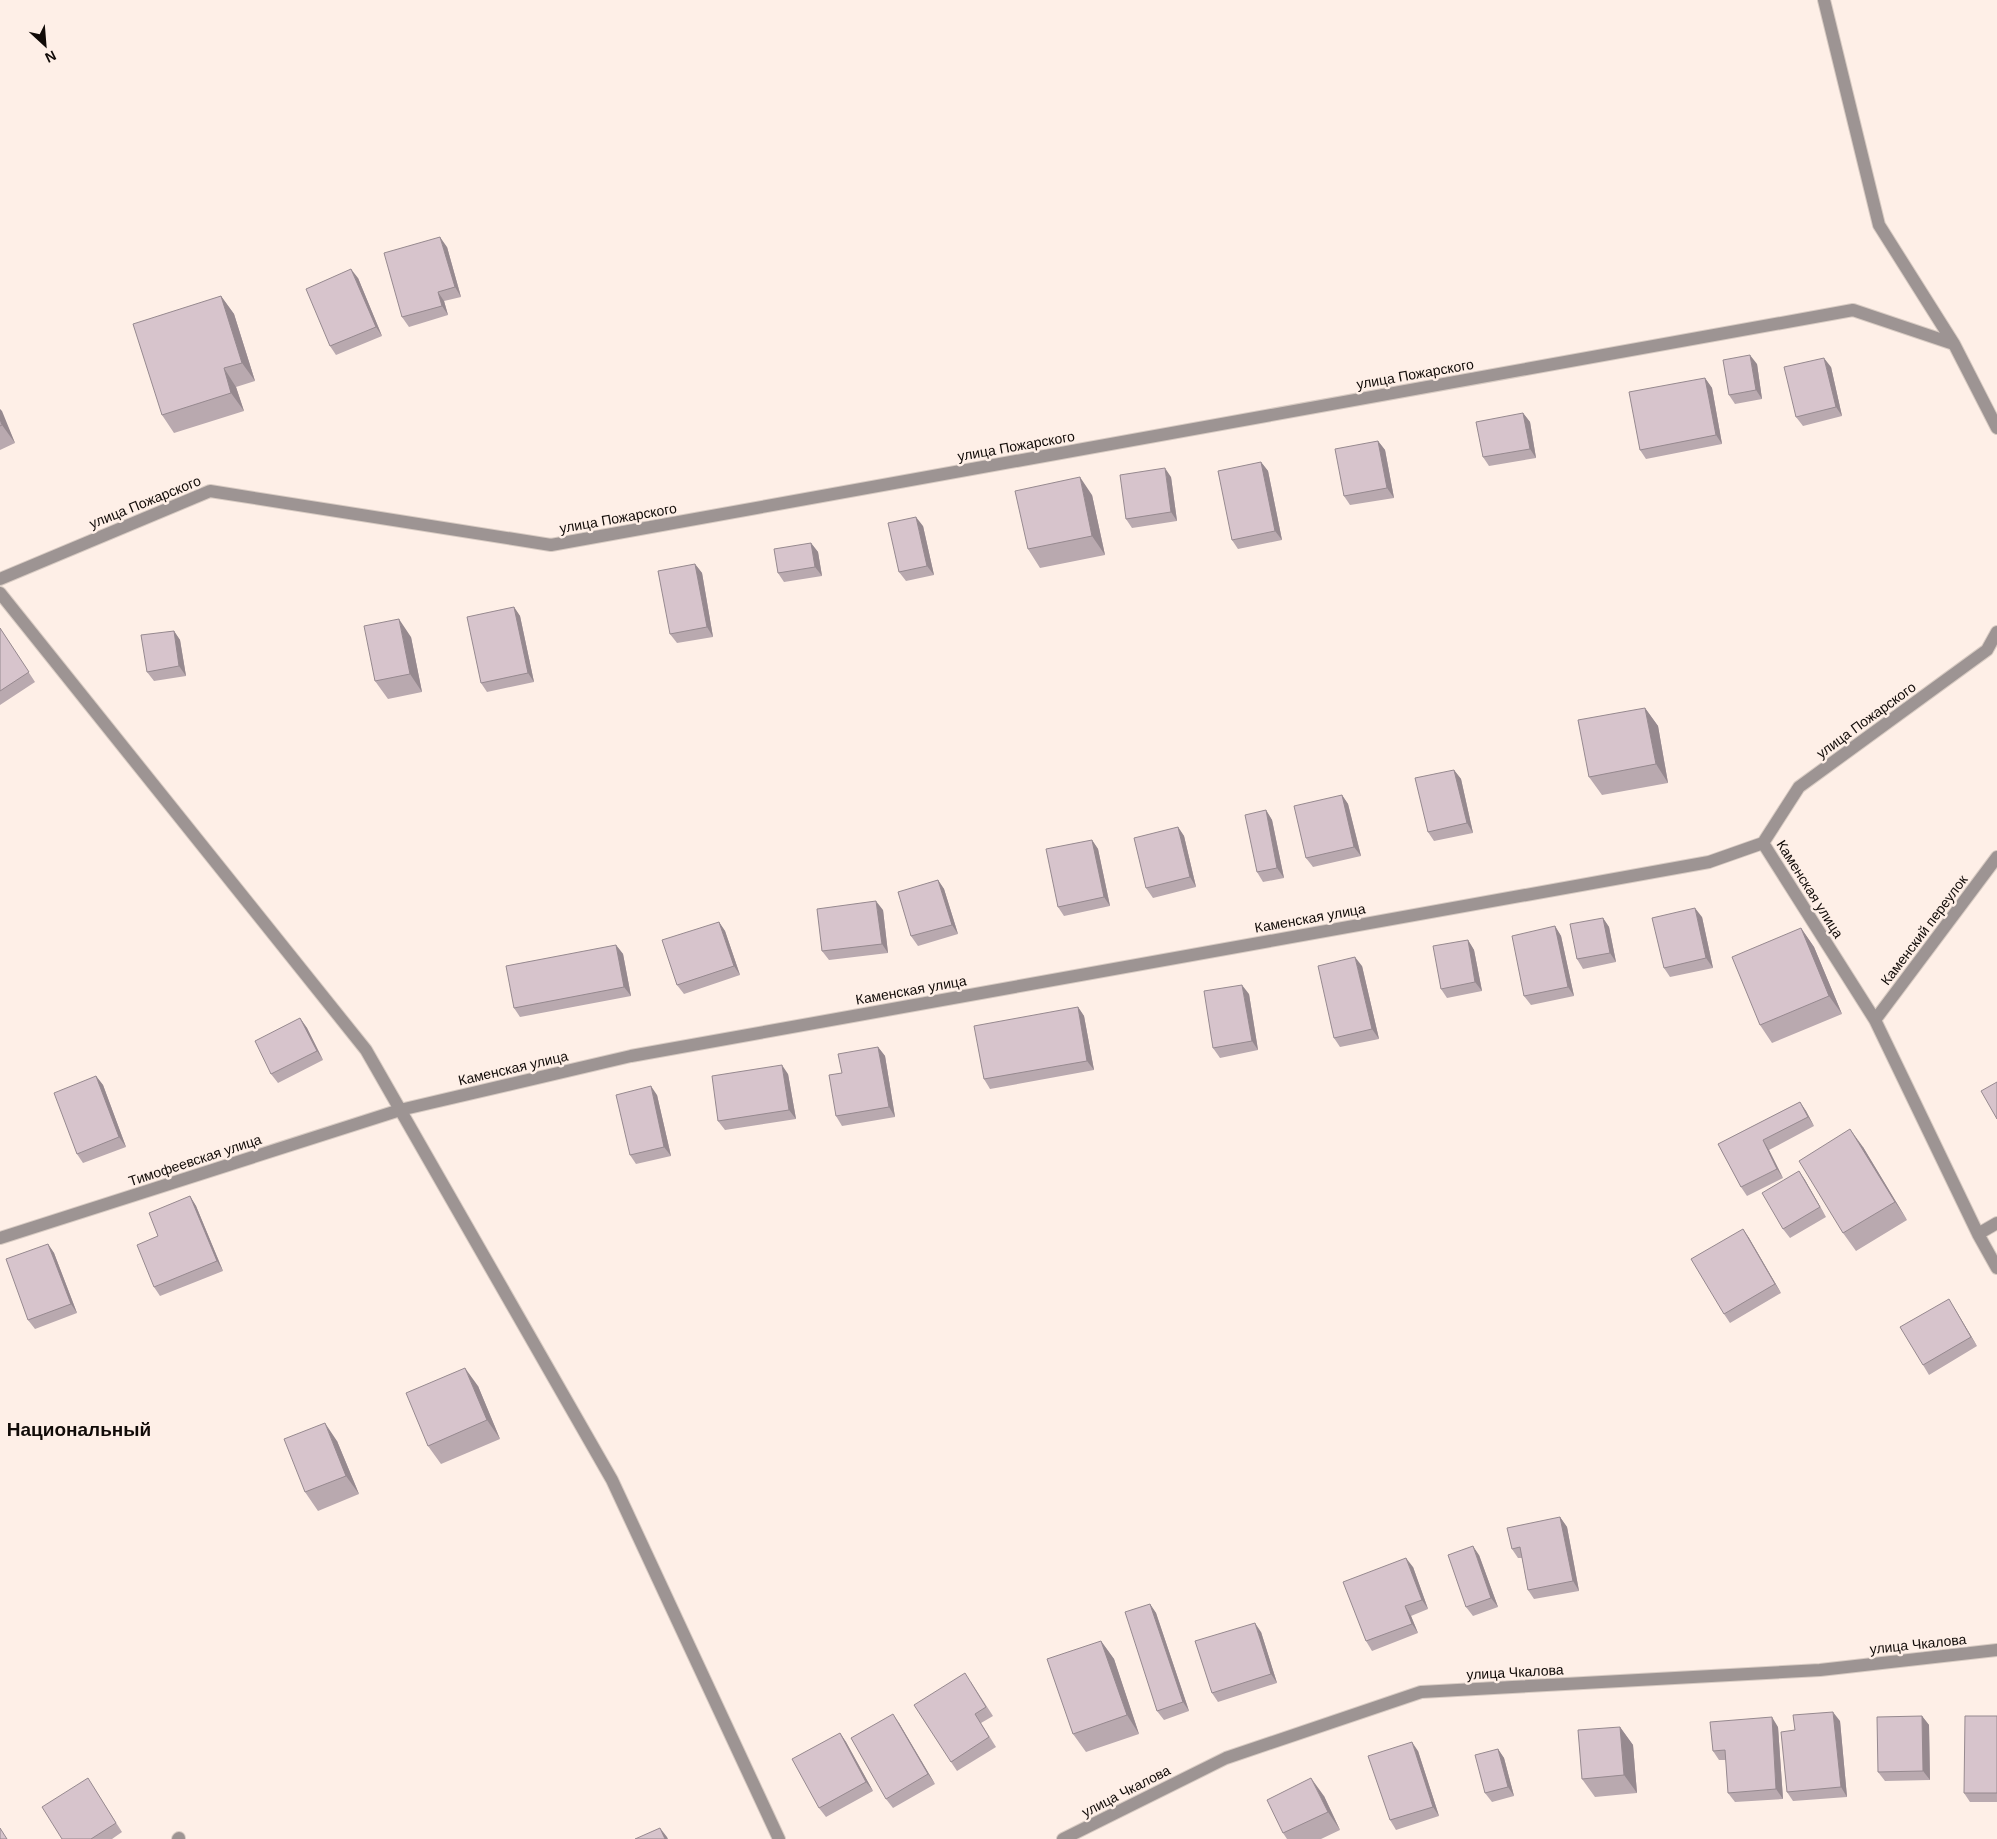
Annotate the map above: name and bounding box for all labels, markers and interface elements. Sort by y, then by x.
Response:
north arrow [20,20,70,70]
text: N [43,47,59,66]
street label: улица Пожарского [1355,356,1475,392]
street label: улица Пожарского [956,428,1076,464]
street label: улица Пожарского [87,472,203,532]
street label: улица Пожарского [558,500,678,536]
street label: улица Пожарского [1813,679,1919,761]
street label: Каменская улица [1773,837,1847,941]
street label: Каменский переулок [1877,871,1971,988]
street label: Каменская улица [1253,900,1367,936]
street label: Каменская улица [854,972,968,1008]
street label: Каменская улица [457,1048,570,1088]
street label: Тимофеевская улица [127,1131,264,1189]
district label: Национальный [7,1419,151,1440]
street label: улица Чкалова [1869,1631,1967,1657]
street label: улица Чкалова [1466,1661,1564,1683]
street label: улица Чкалова [1079,1762,1173,1820]

